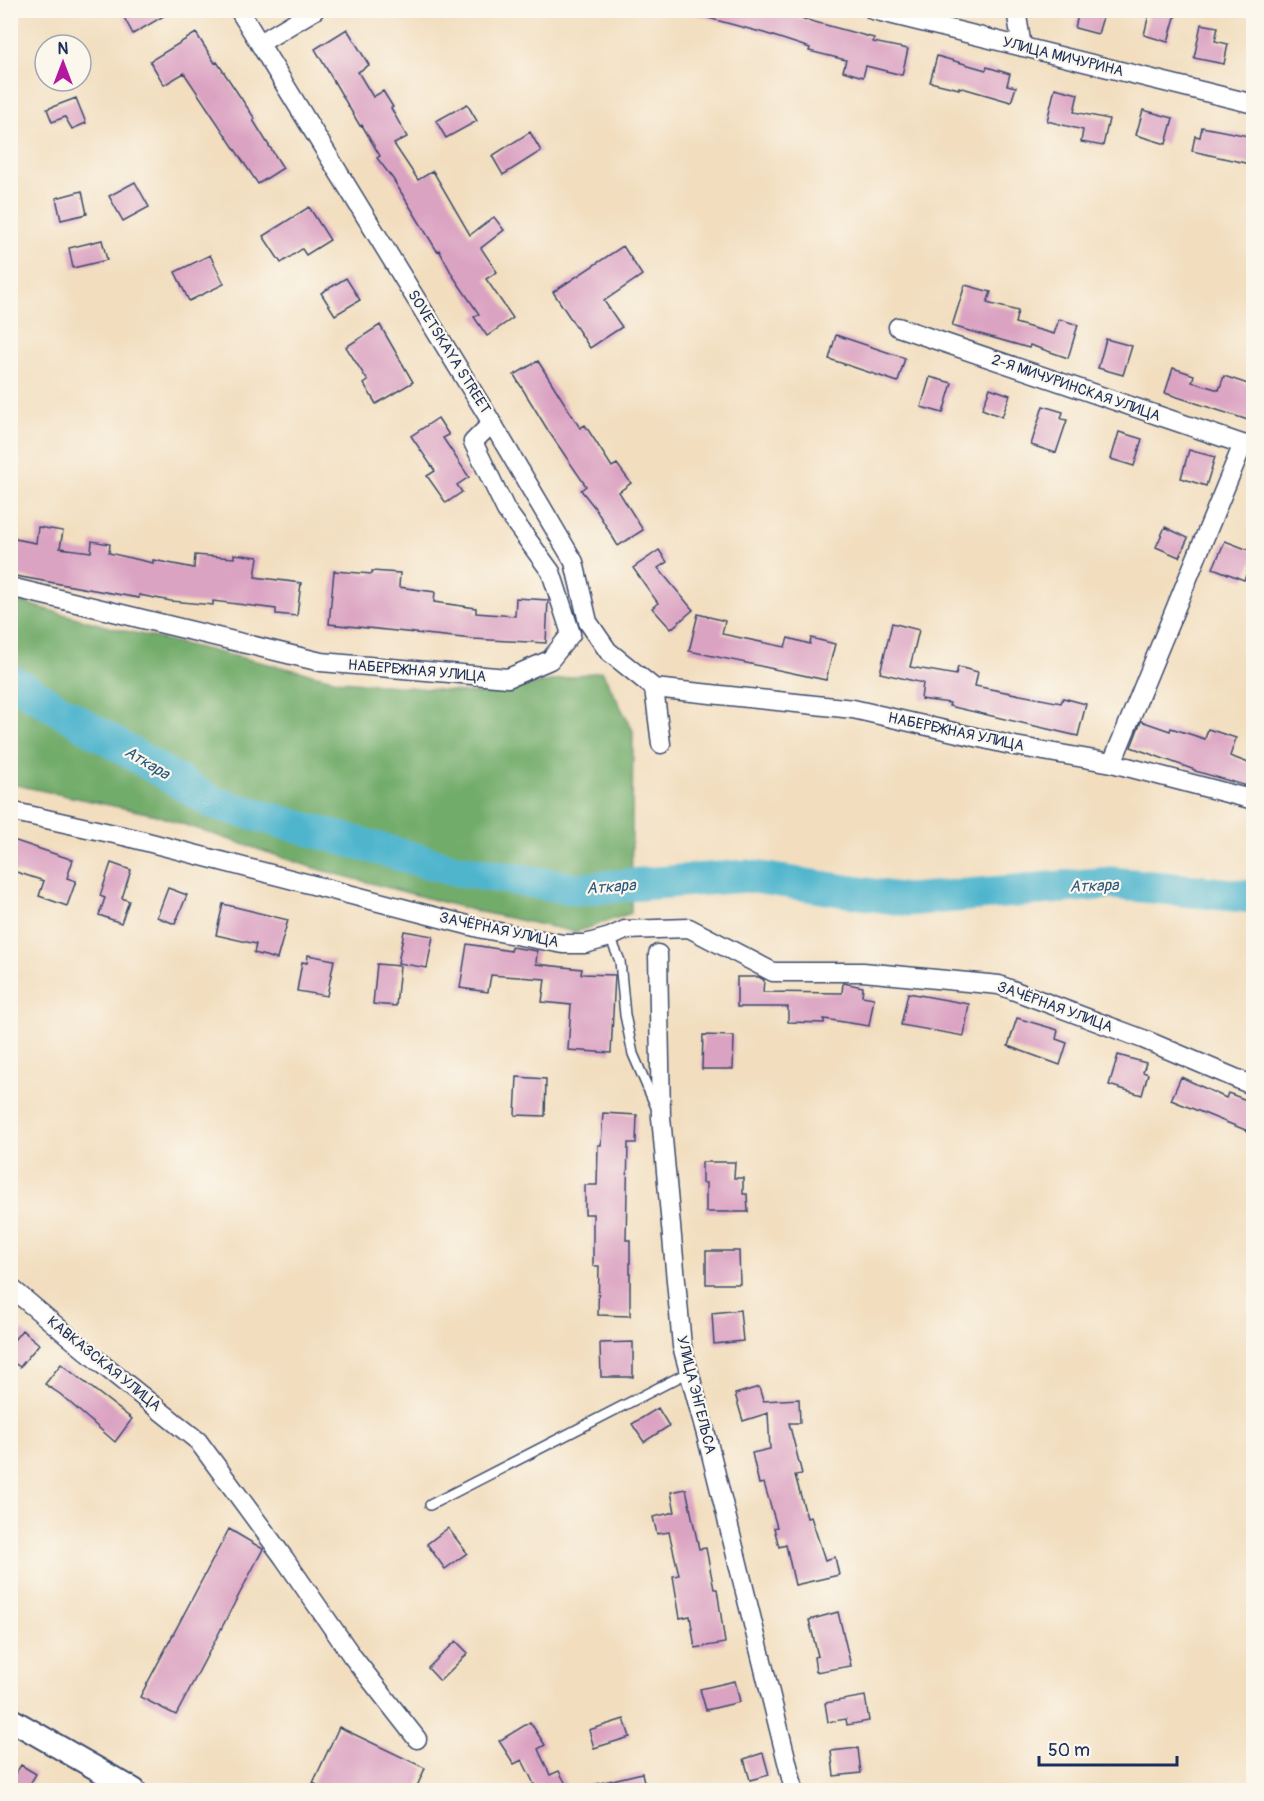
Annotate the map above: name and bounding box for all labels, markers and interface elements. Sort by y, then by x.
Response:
north arrow [33,33,93,93]
street label: УЛИЦА МИЧУРИНА [1000,33,1126,81]
text: N [58,39,69,59]
street label: SOVETSKAYA STREET [403,287,495,417]
street label: 2-Я МИЧУРИНСКАЯ УЛИЦА [989,350,1163,426]
street label: НАБЕРЕЖНАЯ УЛИЦА [347,655,487,687]
street label: НАБЕРЕЖНАЯ УЛИЦА [886,708,1026,756]
water label: Аткара [121,742,175,785]
water label: Аткара [586,875,638,899]
water label: Аткара [1069,875,1120,897]
street label: ЗАЧЁРНАЯ УЛИЦА [438,908,561,952]
street label: ЗАЧЁРНАЯ УЛИЦА [995,977,1116,1037]
street label: КАВКАЗСКАЯ УЛИЦА [43,1312,165,1416]
street label: УЛИЦА ЭНГЕЛЬСА [672,1334,720,1456]
scale bar [1039,1729,1177,1767]
text: 50 m [1048,1739,1090,1762]

